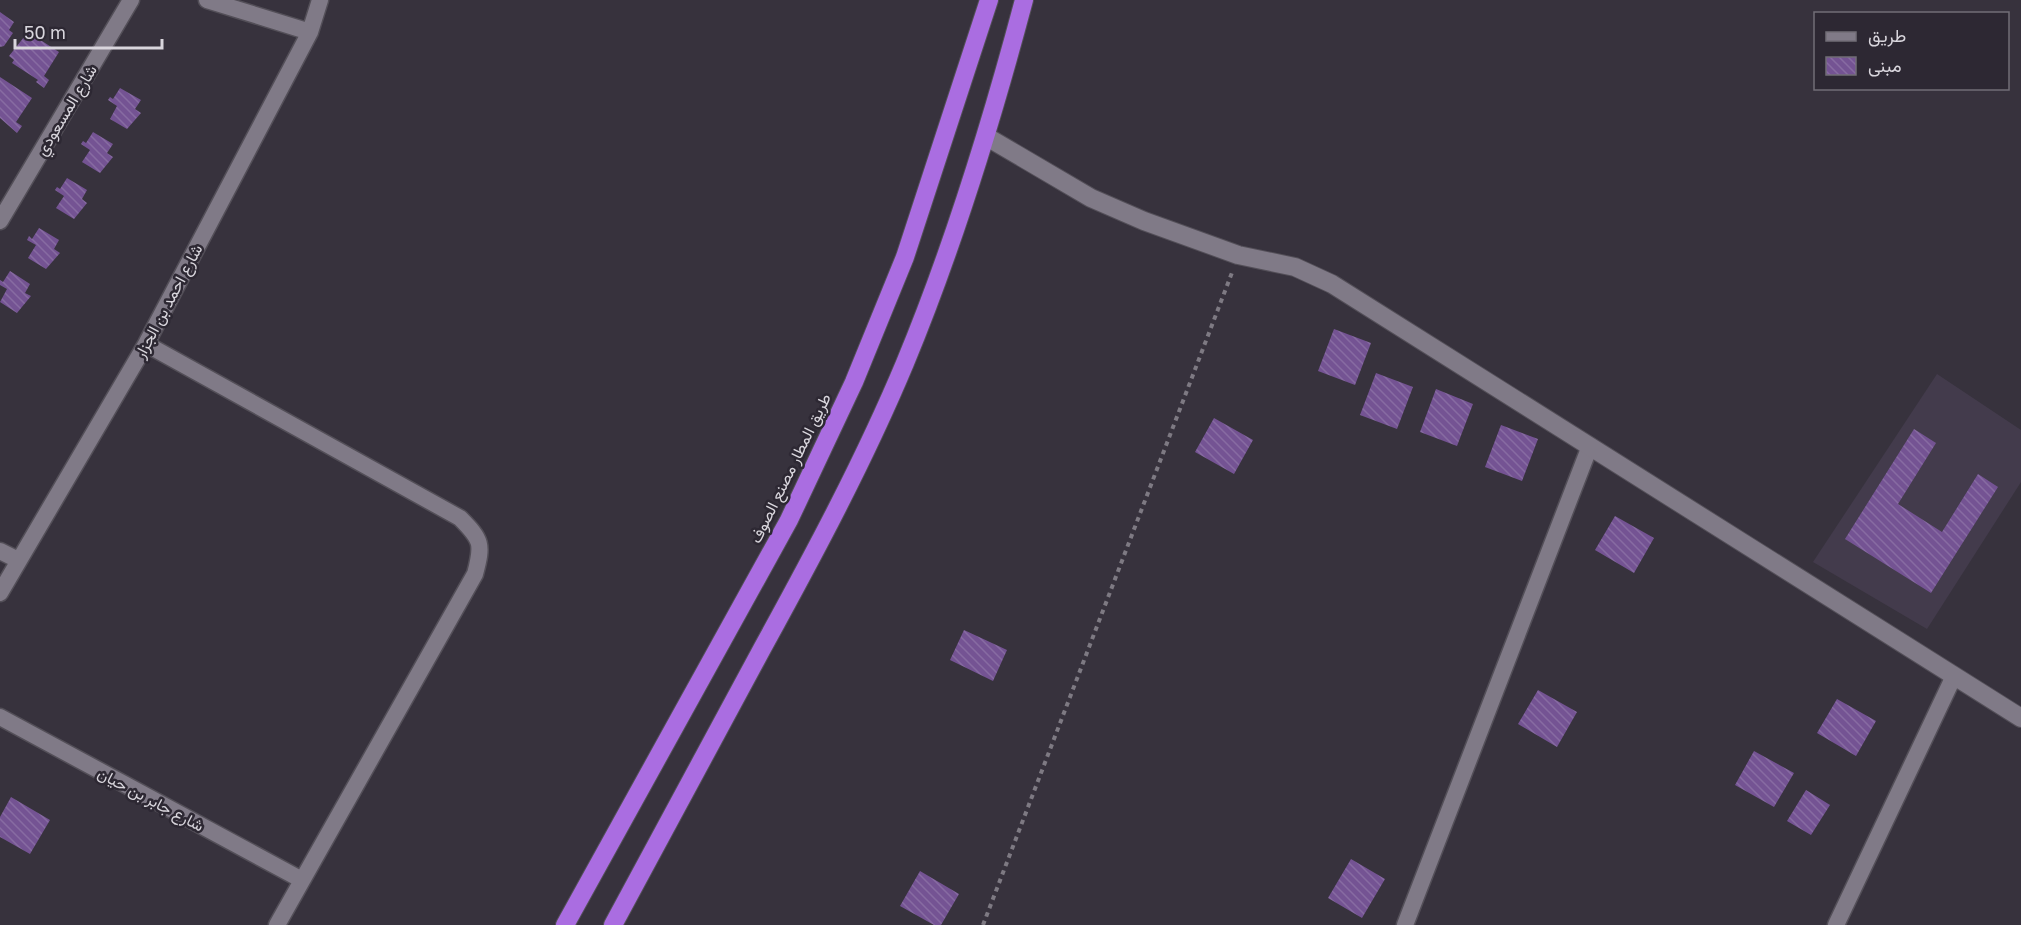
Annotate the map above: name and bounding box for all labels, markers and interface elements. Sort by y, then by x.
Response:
scale bar [15,12,162,50]
legend [1814,12,2009,90]
text: 50 m [24,21,66,43]
text: طريق [1868,24,1906,47]
text: مبنى [1868,54,1902,77]
street label: شارع المسعودي [31,61,104,161]
street label: شارع احمد بن الجزار [129,241,208,363]
street label: طريق المطار مصنع الصوف [745,390,837,547]
street label: شارع جابر بن حيان [93,763,208,837]

